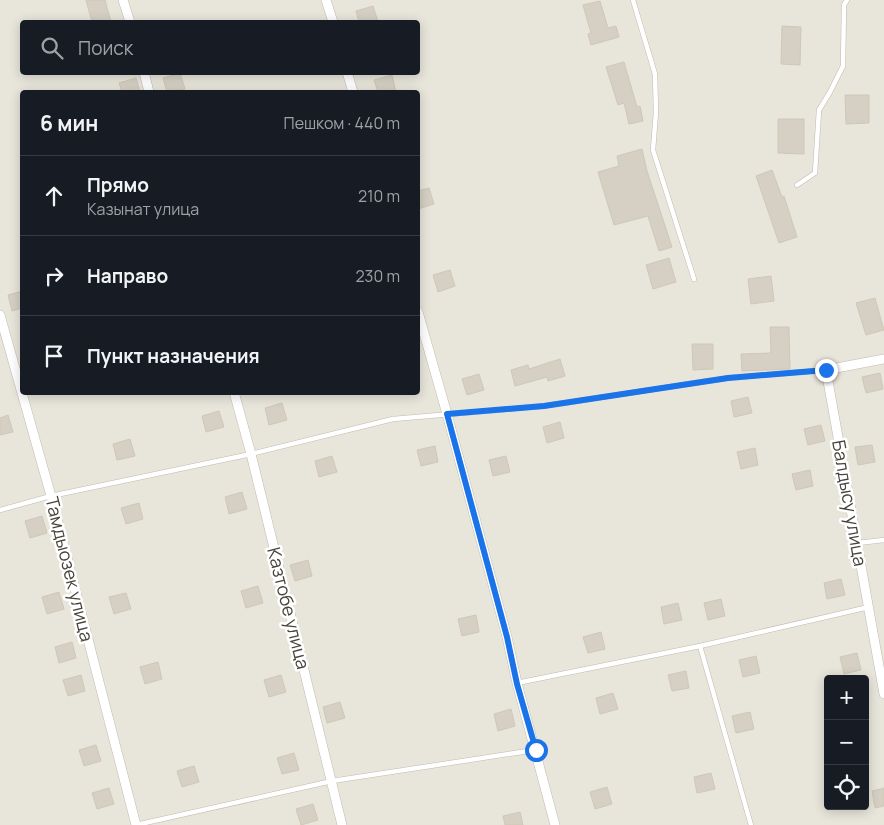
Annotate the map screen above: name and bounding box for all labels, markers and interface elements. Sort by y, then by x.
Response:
search box [20,20,420,75]
icon: search [38,34,66,62]
text: Поиск [78,35,133,61]
text: 6 мин [40,109,98,137]
text: Пешком · 440 m [284,112,400,134]
text: Прямо [87,172,149,198]
icon: ahead [40,182,68,210]
text: 210 m [358,185,400,207]
text: Казынат улица [87,198,199,220]
icon: right [40,262,68,290]
text: Направо [87,263,168,289]
text: 230 m [356,265,400,287]
icon: arrive [40,342,68,370]
text: Пункт назначения [87,343,260,369]
route end [815,359,838,382]
street label: Балдысу улица [827,438,873,568]
street label: Тамдыозек улица [40,494,100,644]
street label: Казтобе улица [262,545,316,671]
map controls [824,675,869,810]
button: + [824,675,869,720]
button: − [824,720,869,765]
route start [525,739,548,762]
button: locate [824,765,869,810]

